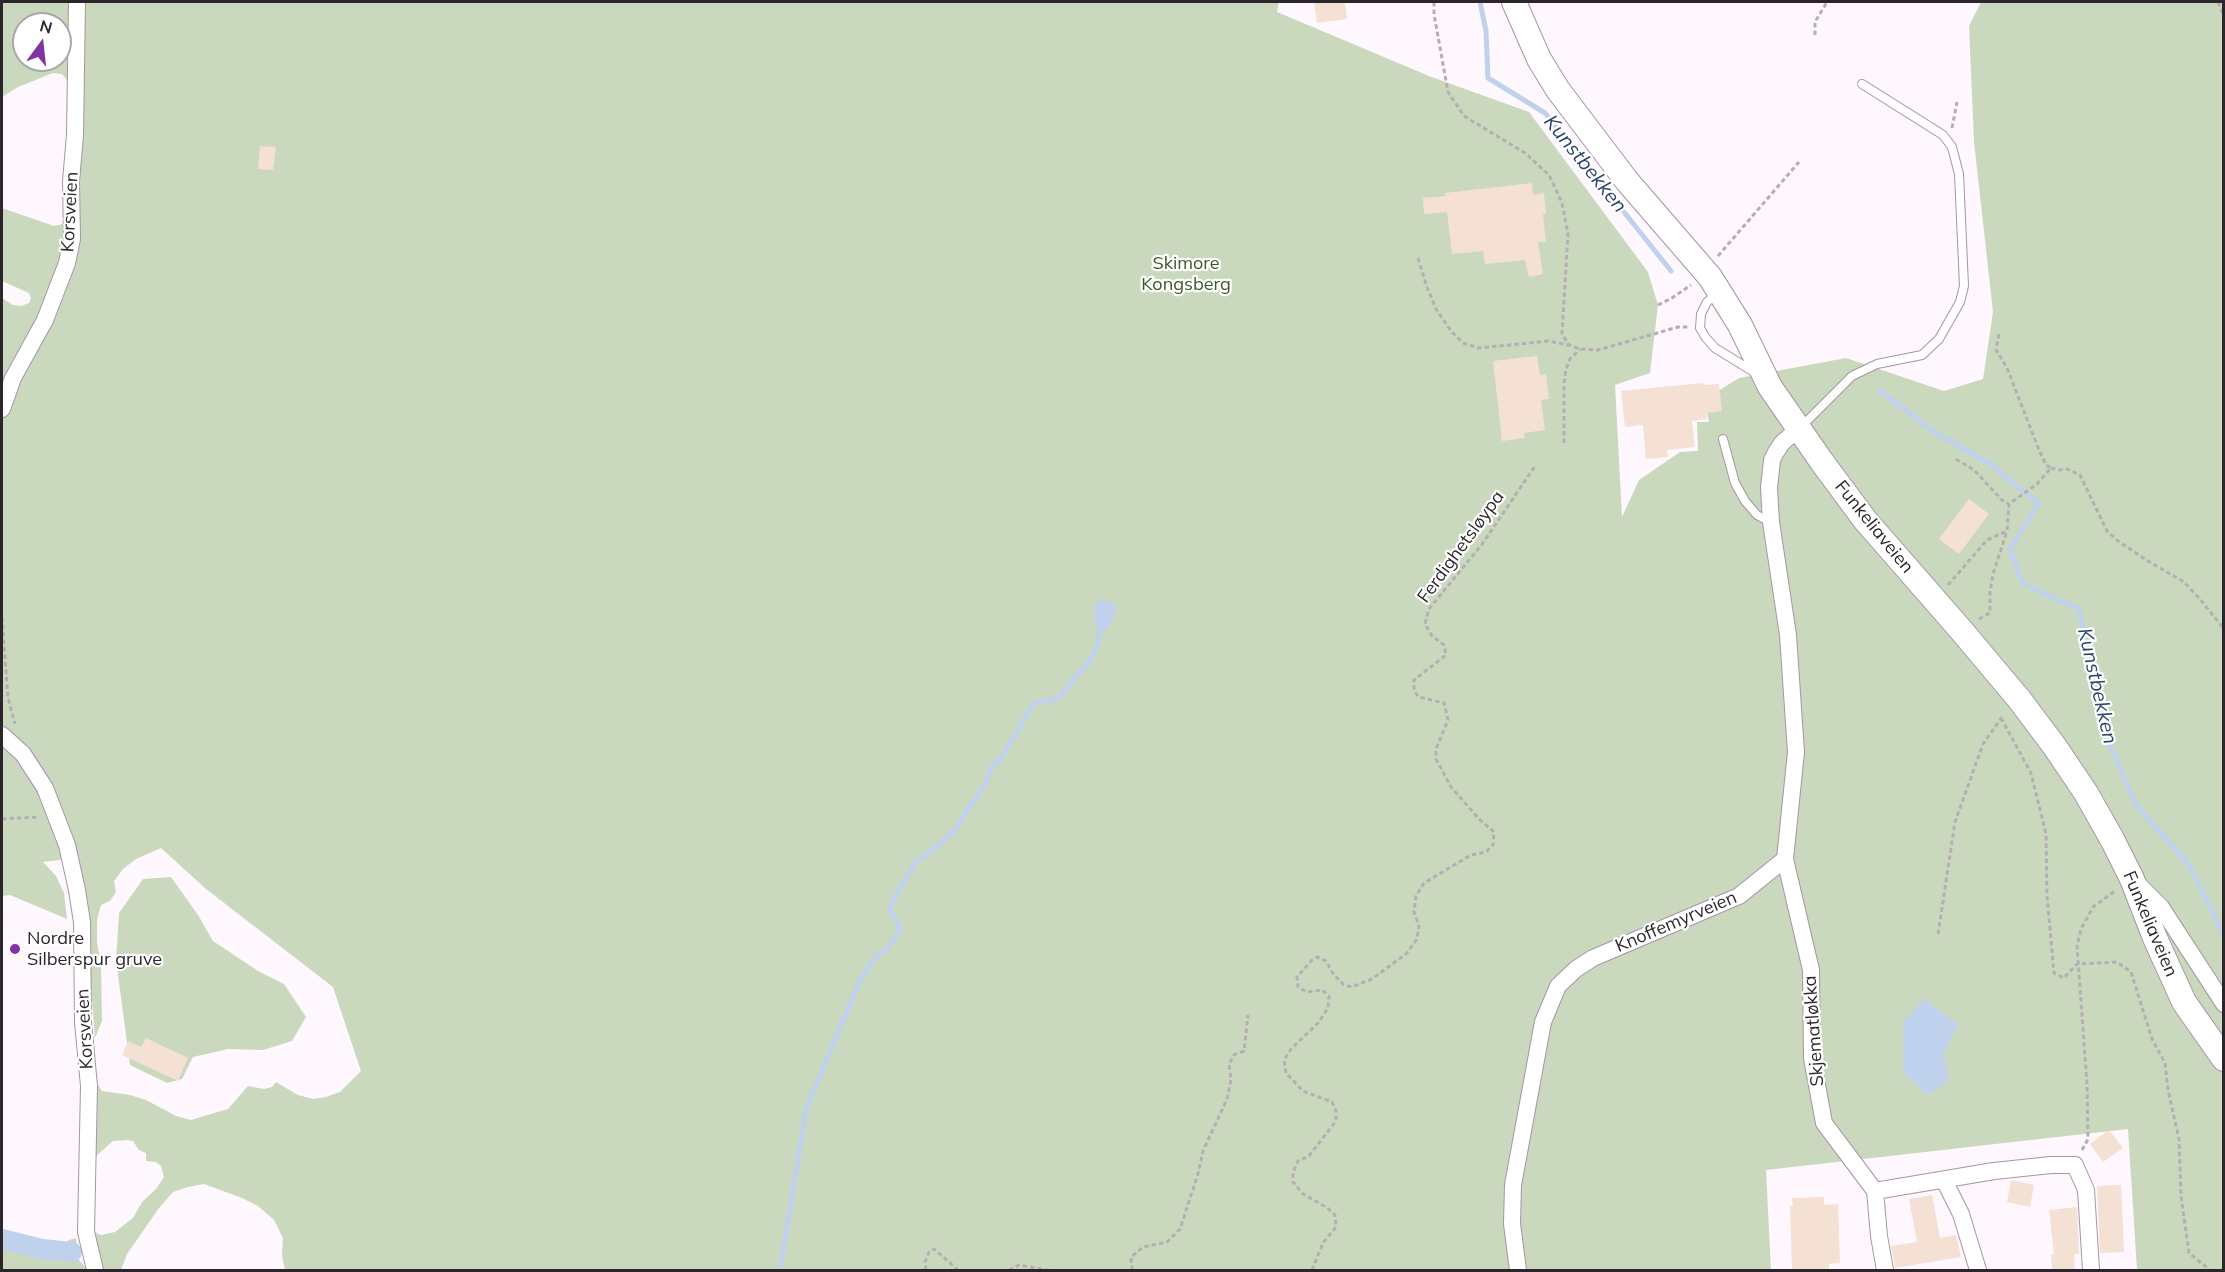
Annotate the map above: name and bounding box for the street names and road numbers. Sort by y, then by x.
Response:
street label: Korsveien [57,171,83,253]
street label: Funkeliaveien [1830,476,1918,578]
street label: Ferdighetsløypa [1413,487,1509,607]
street label: Funkeliaveien [2118,868,2182,980]
street label: Knoffemyrveien [1612,887,1740,957]
street label: Skjematløkka [1799,975,1829,1087]
street label: Korsveien [72,988,98,1070]

